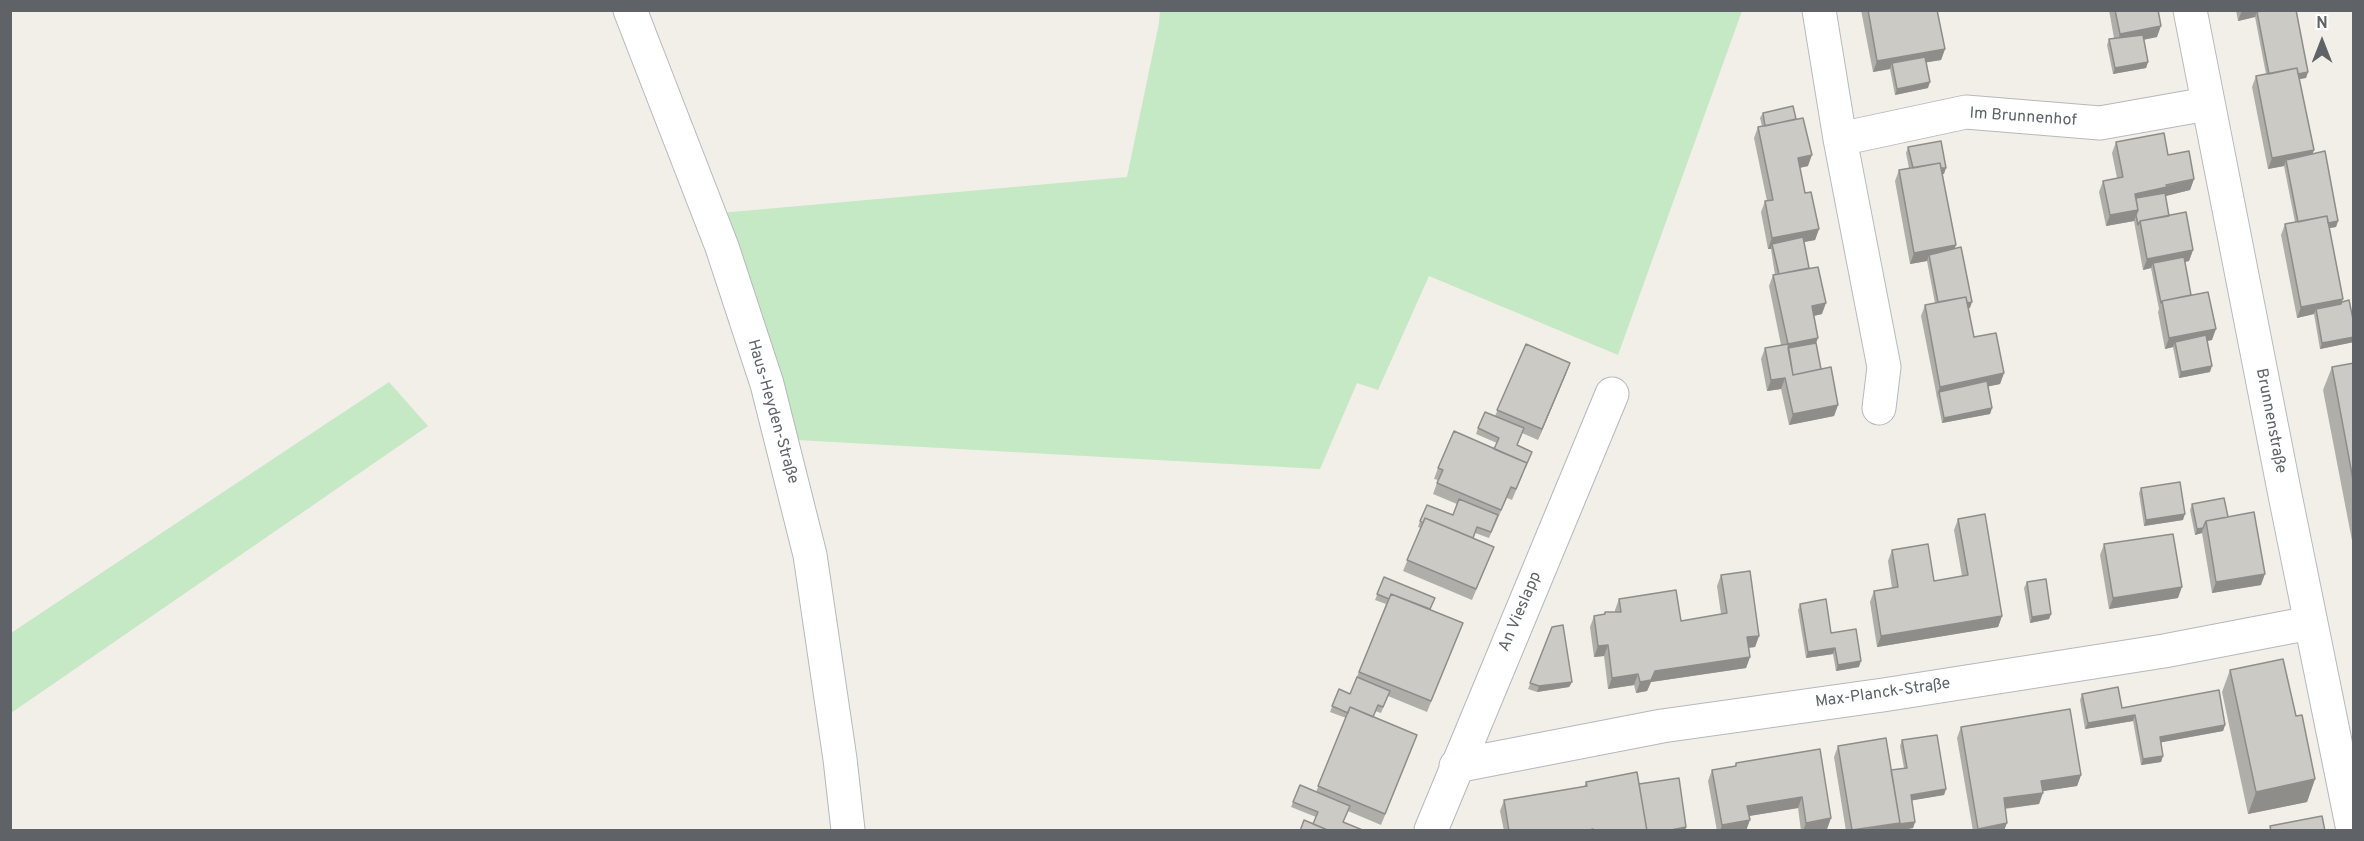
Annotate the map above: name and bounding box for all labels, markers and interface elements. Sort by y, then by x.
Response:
north arrow [2292,12,2352,72]
text: N [2316,14,2328,34]
street label: Im Brunnenhof [1969,105,2077,131]
street label: Haus-Heyden-Straße [742,338,802,486]
street label: Brunnenstraße [2250,367,2290,475]
street label: An Vieslapp [1496,569,1546,655]
street label: Max-Planck-Straße [1814,675,1952,713]

